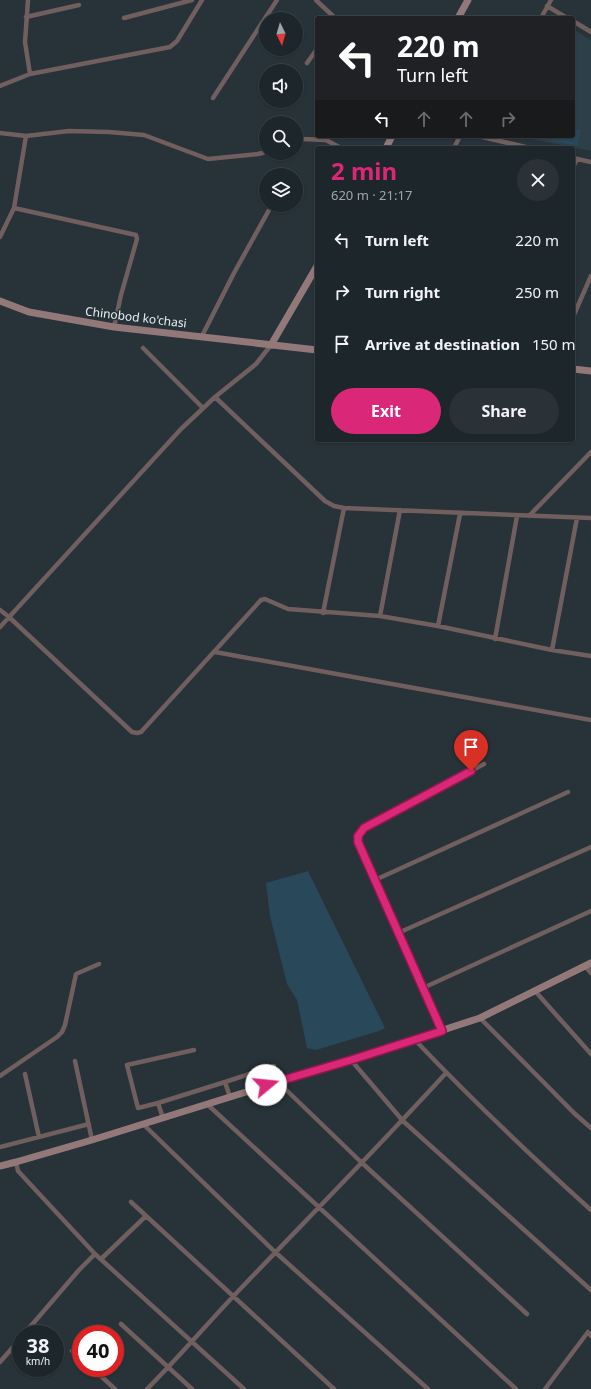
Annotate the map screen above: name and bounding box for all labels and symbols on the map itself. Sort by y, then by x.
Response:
north arrow [259,12,303,56]
street label: Chinobod ko'chasi [84,302,188,332]
pin [454,730,488,771]
position arrow [245,1064,287,1106]
speed limit sign: 40 [72,1325,124,1377]

